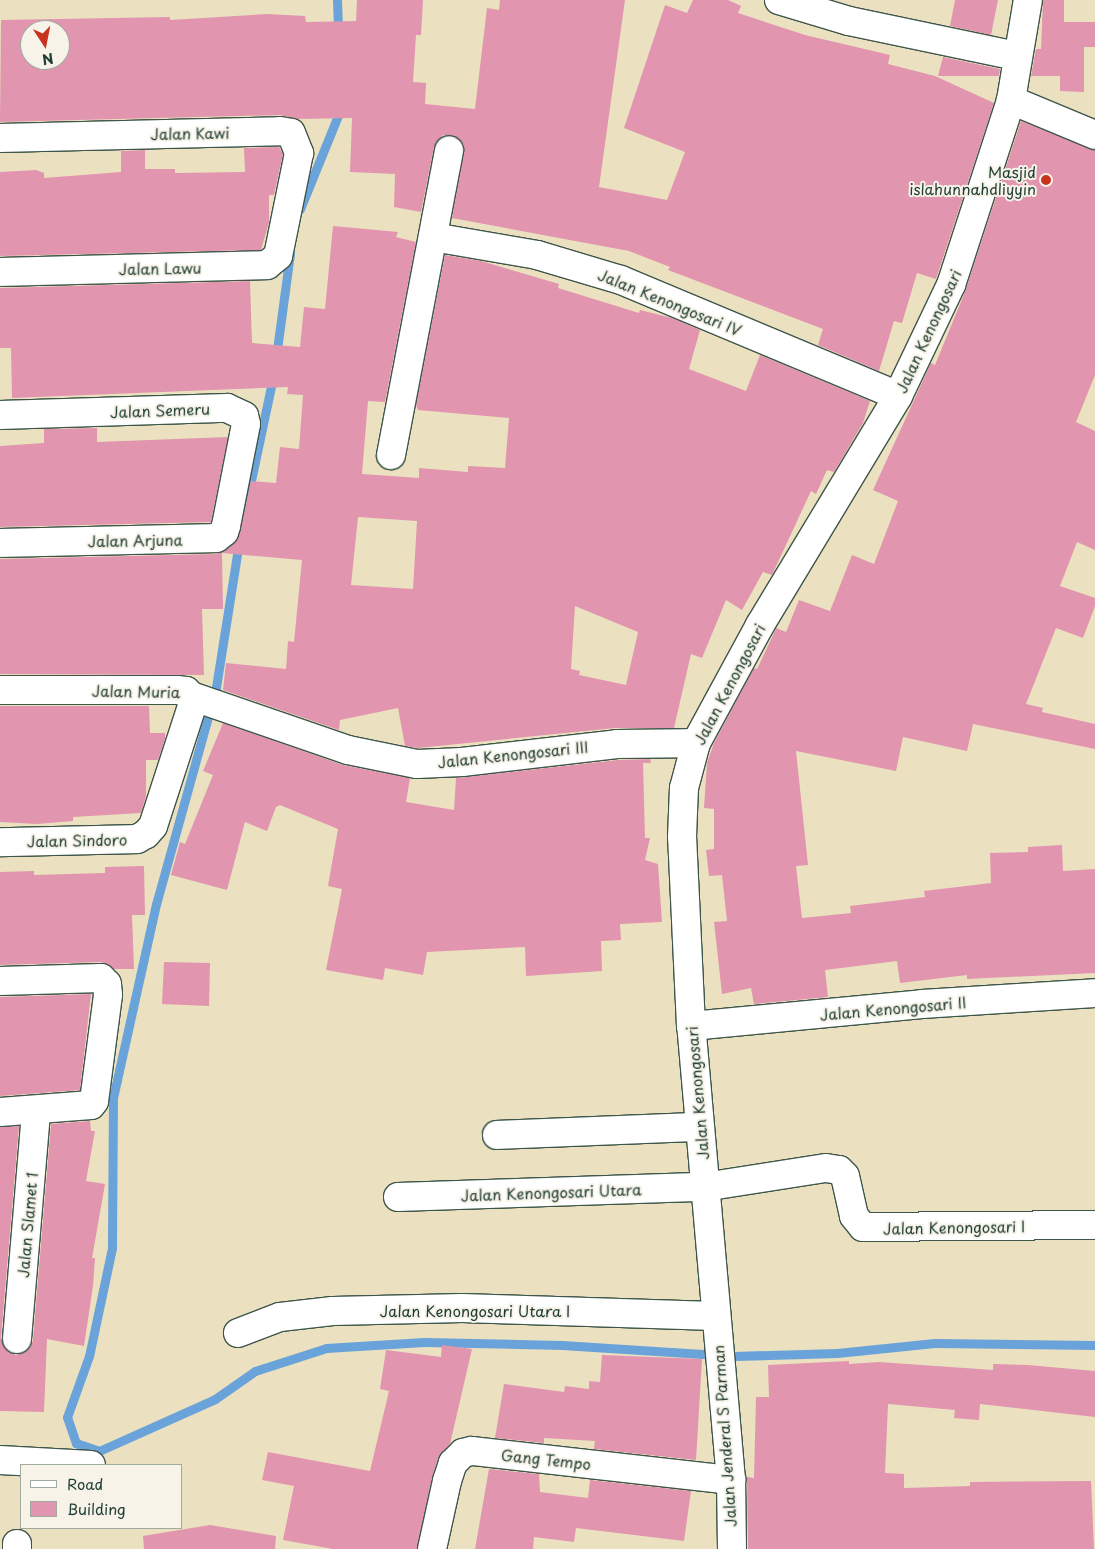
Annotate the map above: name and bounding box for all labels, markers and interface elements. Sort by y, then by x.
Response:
north arrow [20,20,70,70]
text: N [40,48,55,71]
street label: Jalan Kawi [150,123,230,143]
place label: Masjid islahunnahdliyyin [909,162,1036,197]
marker: Masjid islahunnahdliyyin [1040,174,1052,186]
street label: Jalan Lawu [118,258,202,278]
street label: Jalan Kenongosari IV [595,265,745,339]
street label: Jalan Kenongosari [891,266,965,396]
street label: Jalan Semeru [110,399,210,421]
street label: Jalan Arjuna [87,530,183,550]
street label: Jalan Kenongosari [690,620,768,748]
street label: Jalan Muria [91,681,181,701]
street label: Jalan Kenongosari III [436,737,590,771]
street label: Jalan Sindoro [26,830,128,850]
street label: Jalan Kenongosari II [818,993,968,1023]
street label: Jalan Kenongosari [682,1025,712,1161]
street label: Jalan Slamet 1 [13,1171,41,1279]
street label: Jalan Kenongosari Utara [460,1180,642,1204]
street label: Jalan Kenongosari I [882,1217,1026,1237]
street label: Jalan Kenongosari Utara I [379,1302,571,1320]
street label: Jalan Jenderal S Parman [709,1343,739,1529]
street label: Gang Tempo [500,1445,592,1473]
legend [20,1464,182,1529]
text: Road [67,1472,103,1495]
text: Building [67,1497,126,1520]

